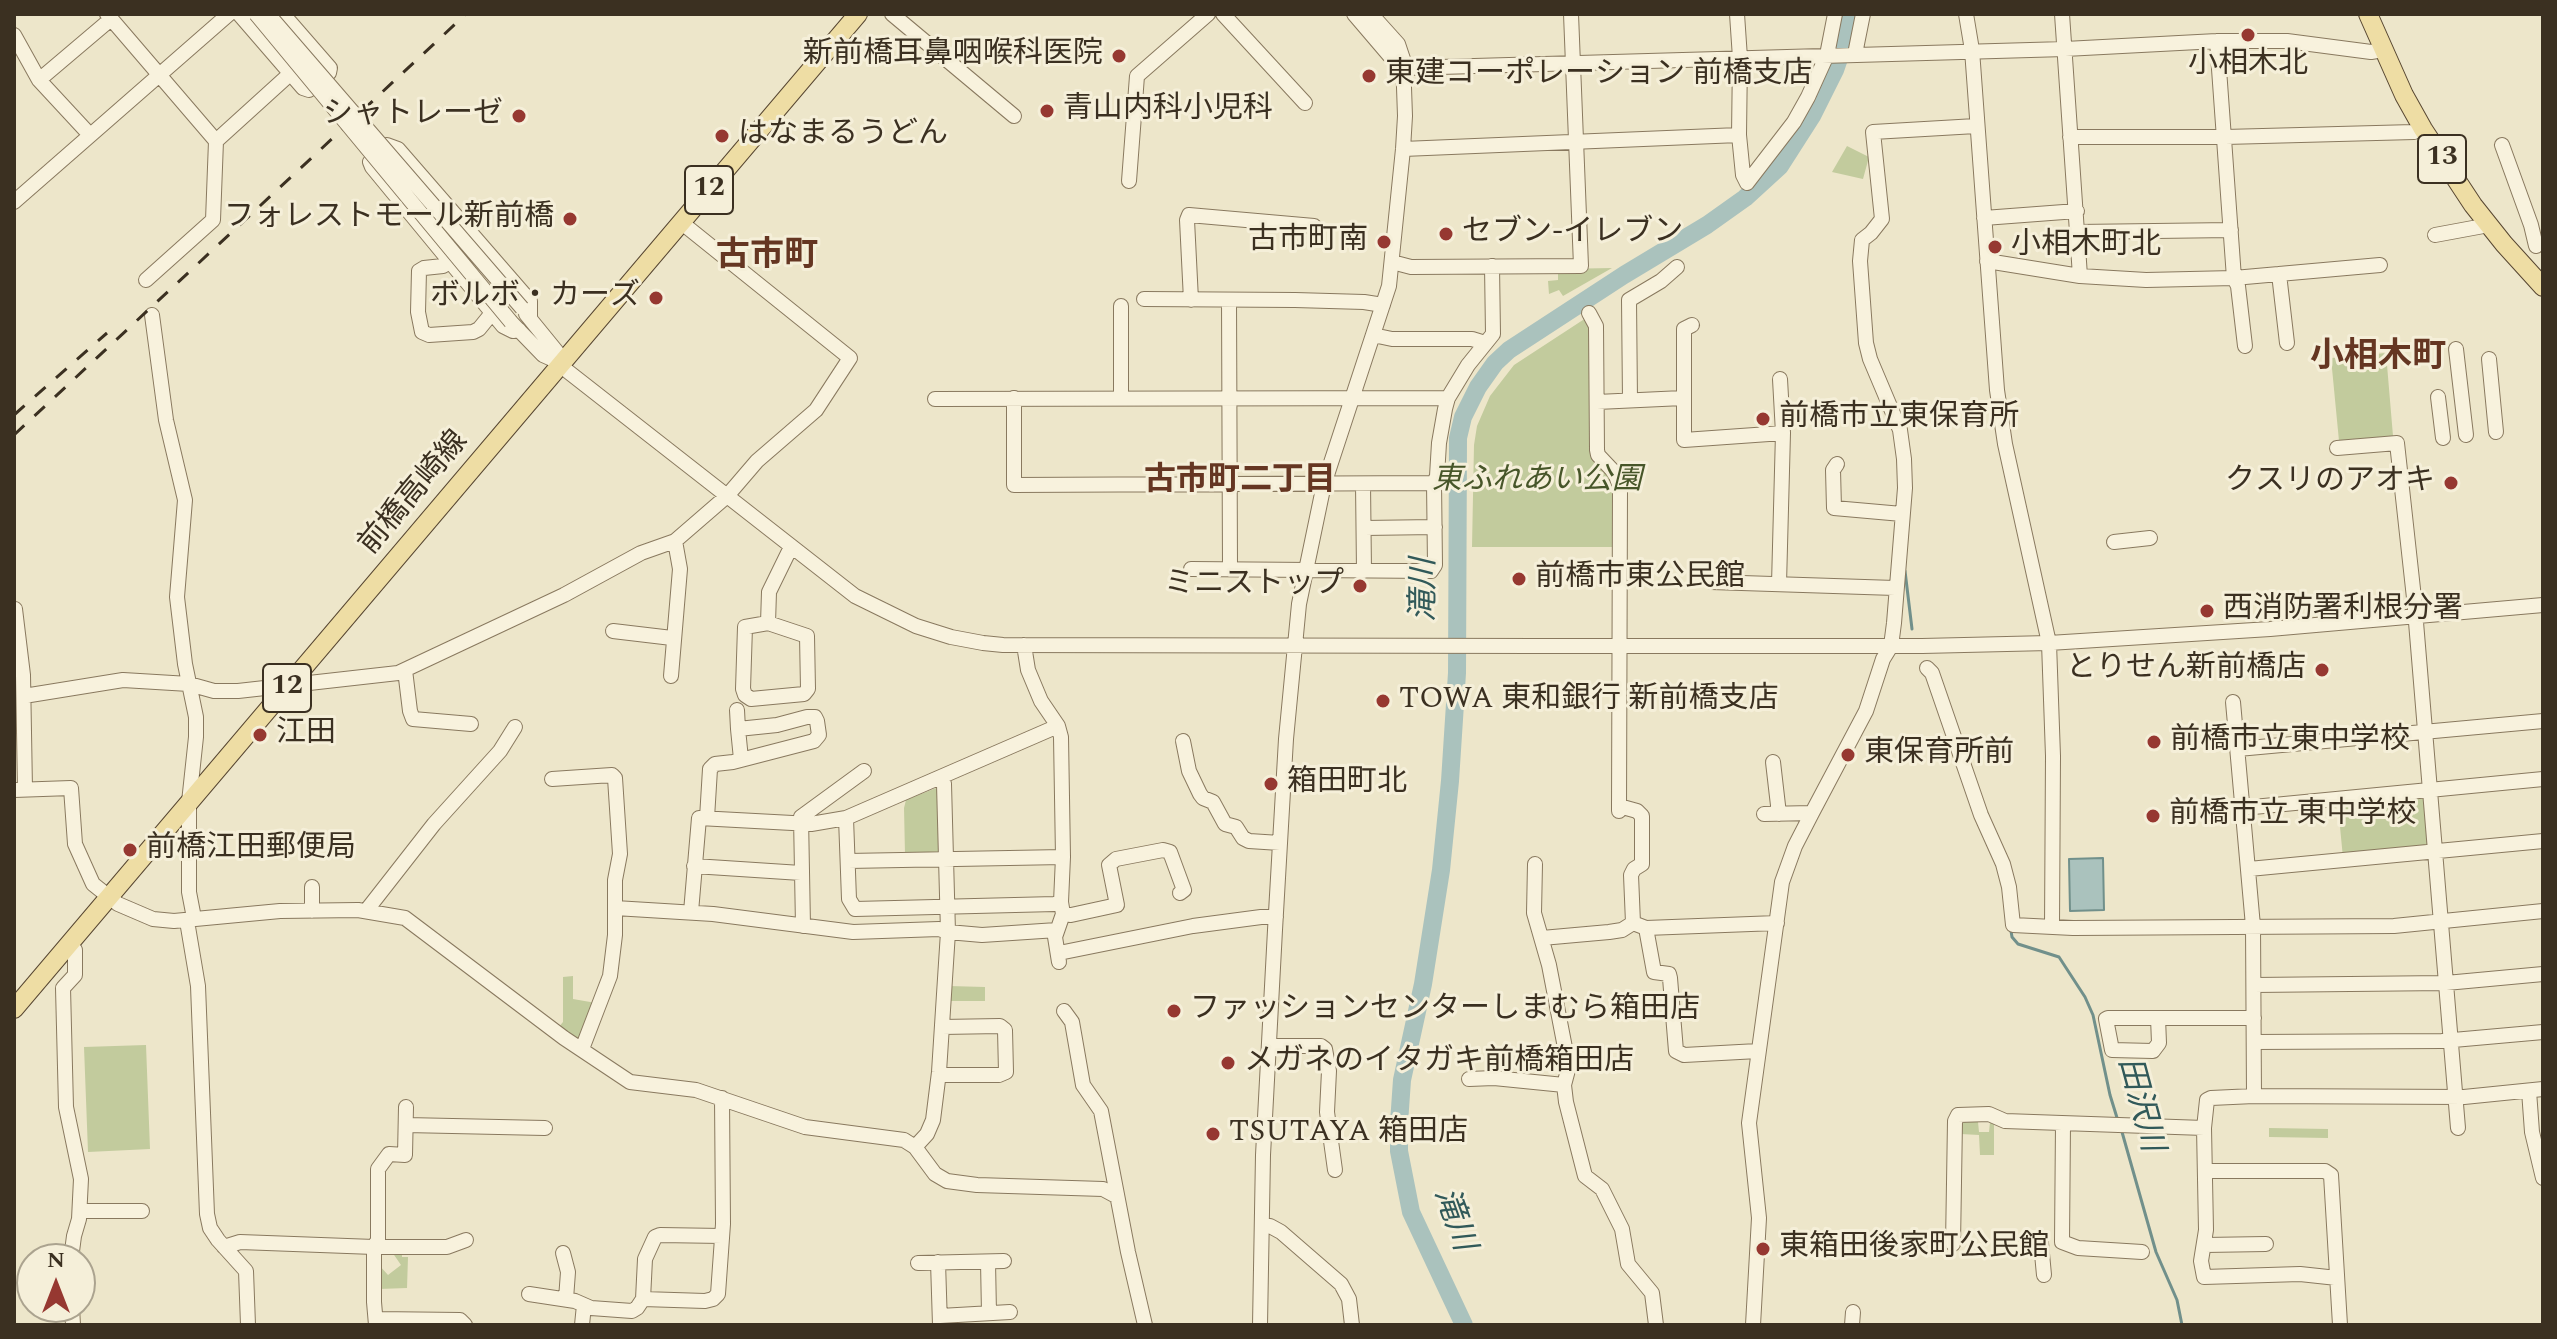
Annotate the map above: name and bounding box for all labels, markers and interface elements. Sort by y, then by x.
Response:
marker: 小相木北 [2239,26,2257,44]
place label: 新前橋耳鼻咽喉科医院 [803,38,1103,74]
marker: 新前橋耳鼻咽喉科医院 [1110,47,1128,65]
place label: 小相木北 [2188,48,2308,84]
place label: 東建コーポレーション 前橋支店 [1385,58,1812,94]
marker: 東建コーポレーション 前橋支店 [1360,67,1378,85]
place label: 青山内科小児科 [1063,93,1273,129]
place label: シャトレーゼ [323,98,503,134]
marker: 青山内科小児科 [1038,102,1056,120]
marker: シャトレーゼ [510,107,528,125]
place label: はなまるうどん [738,118,948,154]
marker: はなまるうどん [713,127,731,145]
road number: 13 [2418,135,2466,183]
road number: 12 [685,166,733,214]
place label: フォレストモール新前橋 [224,201,554,237]
marker: フォレストモール新前橋 [561,210,579,228]
place label: セブン-イレブン [1462,216,1683,252]
place label: 古市町南 [1248,224,1368,260]
marker: セブン-イレブン [1437,225,1455,243]
place label: 小相木町北 [2011,229,2161,265]
marker: 古市町南 [1375,233,1393,251]
district label: 古市町 [716,238,818,278]
marker: 小相木町北 [1986,238,2004,256]
place label: ボルボ・カーズ [430,280,640,316]
marker: ボルボ・カーズ [647,289,665,307]
district label: 小相木町 [2310,339,2446,379]
place label: 前橋市立東保育所 [1779,401,2019,437]
marker: 前橋市立東保育所 [1754,410,1772,428]
street label: 前橋高崎線 [353,425,477,563]
district label: 古市町二丁目 [1144,464,1336,502]
park label: 東ふれあい公園 [1432,464,1642,500]
place label: クスリのアオキ [2225,465,2435,501]
marker: クスリのアオキ [2442,474,2460,492]
water label: 滝川 [1408,558,1446,622]
place label: 前橋市東公民館 [1535,561,1745,597]
place label: ミニストップ [1164,568,1344,604]
marker: 前橋市東公民館 [1510,570,1528,588]
marker: ミニストップ [1351,577,1369,595]
place label: 西消防署利根分署 [2223,593,2463,629]
marker: 西消防署利根分署 [2198,602,2216,620]
place label: とりせん新前橋店 [2066,652,2306,688]
marker: とりせん新前橋店 [2313,661,2331,679]
road number: 12 [263,664,311,712]
place label: TOWA 東和銀行 新前橋支店 [1399,683,1779,719]
marker: TOWA 東和銀行 新前橋支店 [1374,692,1392,710]
place label: 江田 [276,717,336,753]
place label: 前橋市立東中学校 [2170,724,2410,760]
marker: 江田 [251,726,269,744]
marker: 前橋市立東中学校 [2145,733,2163,751]
place label: 東保育所前 [1864,737,2014,773]
marker: 東保育所前 [1839,746,1857,764]
place label: 箱田町北 [1287,766,1407,802]
marker: 箱田町北 [1262,775,1280,793]
place label: 前橋市立 東中学校 [2169,798,2416,834]
marker: 前橋市立 東中学校 [2144,807,2162,825]
place label: 前橋江田郵便局 [146,832,356,868]
marker: 前橋江田郵便局 [121,841,139,859]
place label: ファッションセンターしまむら箱田店 [1190,993,1700,1029]
marker: ファッションセンターしまむら箱田店 [1165,1002,1183,1020]
place label: メガネのイタガキ前橋箱田店 [1244,1045,1634,1081]
marker: メガネのイタガキ前橋箱田店 [1219,1054,1237,1072]
water label: 田沢川 [2107,1054,2169,1156]
place label: TSUTAYA 箱田店 [1229,1116,1468,1152]
marker: TSUTAYA 箱田店 [1204,1125,1222,1143]
water label: 滝川 [1423,1183,1481,1257]
place label: 東箱田後家町公民館 [1779,1231,2049,1267]
marker: 東箱田後家町公民館 [1754,1240,1772,1258]
north arrow [16,1243,96,1323]
text: N [47,1244,65,1277]

